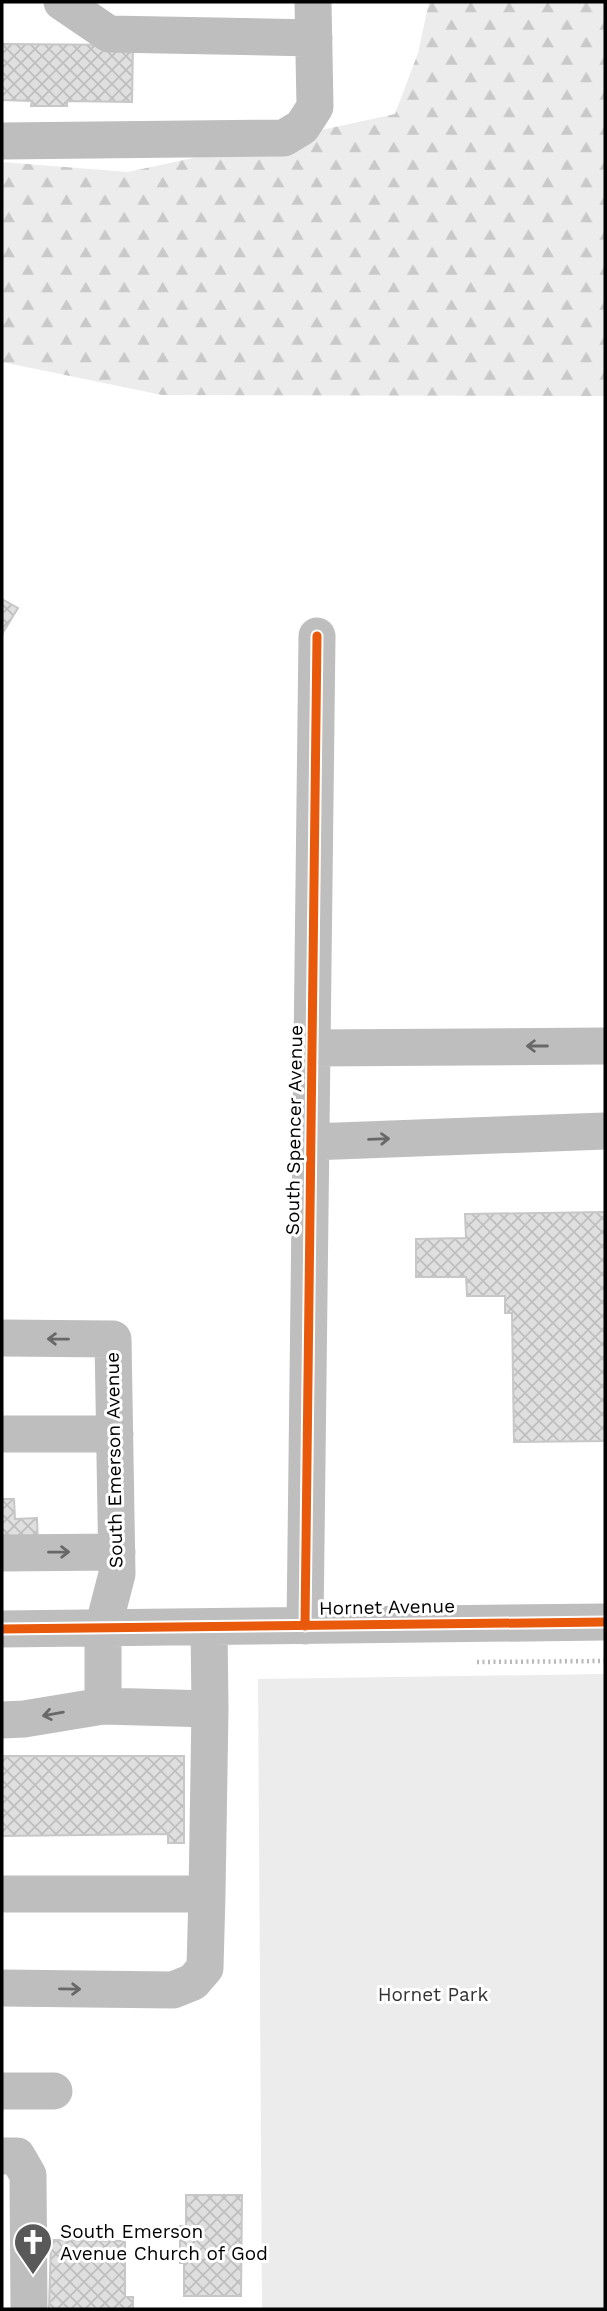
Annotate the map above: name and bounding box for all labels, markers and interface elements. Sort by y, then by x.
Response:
street label: South Spencer Avenue [281,1025,307,1235]
one-way arrow [526,1039,549,1053]
one-way arrow [367,1133,390,1146]
one-way arrow [46,1332,69,1346]
street label: South Emerson Avenue [101,1352,127,1568]
one-way arrow [47,1546,70,1559]
street label: Hornet Avenue [319,1594,455,1620]
one-way arrow [42,1708,65,1722]
one-way arrow [58,1982,81,1996]
park label: Hornet Park [378,1983,489,2006]
place label: South Emerson Avenue Church of God [60,2220,268,2265]
church icon: South Emerson Avenue Church of God [12,2221,54,2276]

